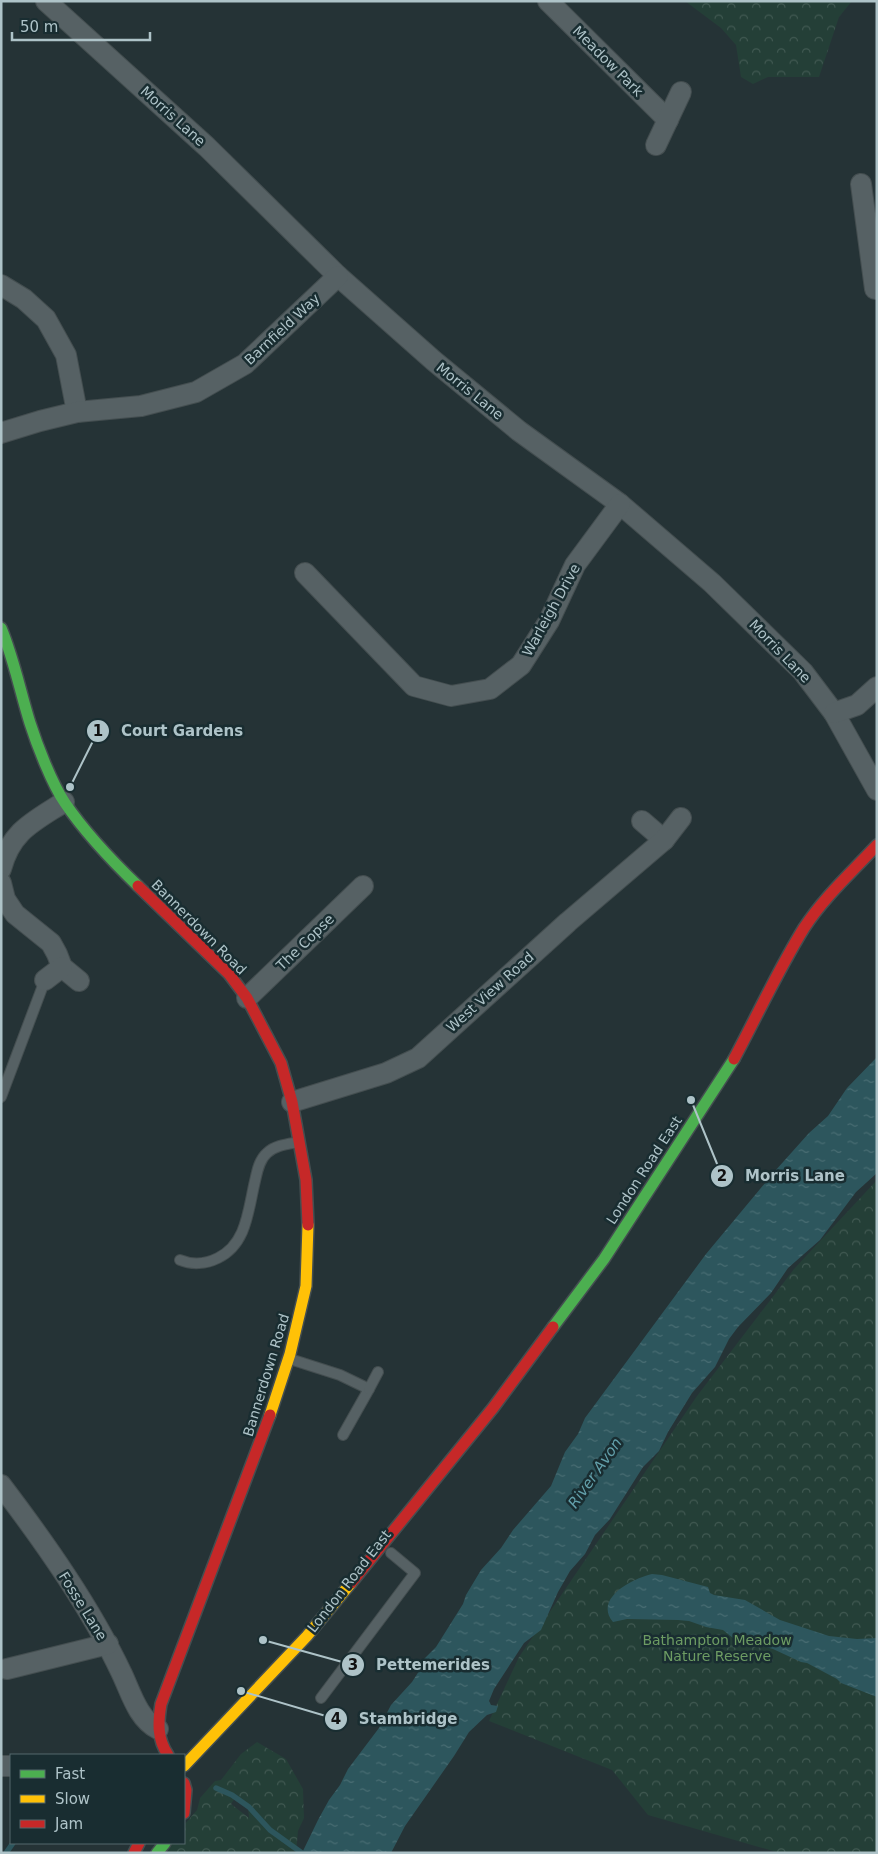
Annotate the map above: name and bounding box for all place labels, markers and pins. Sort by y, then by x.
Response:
callout: Court Gardens [86,716,253,746]
callout: Morris Lane [710,1161,855,1191]
callout: Pettemerides [341,1650,499,1680]
callout: Stambridge [324,1704,468,1734]

